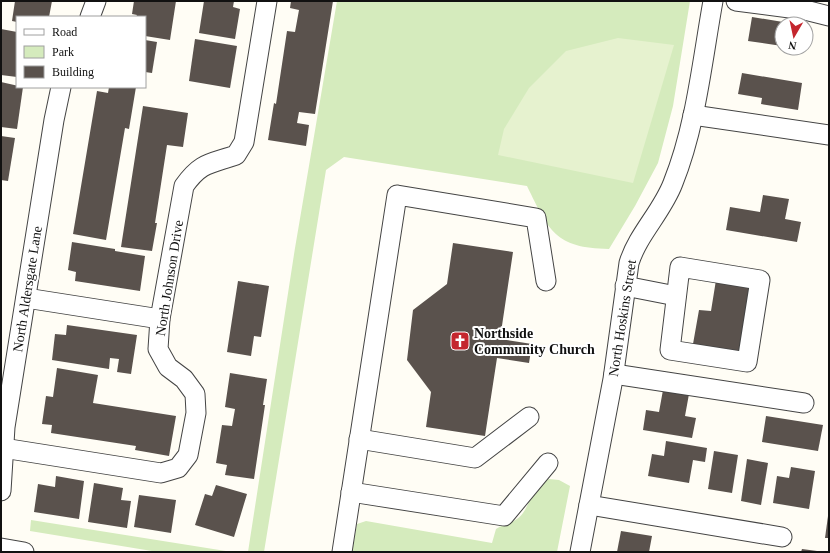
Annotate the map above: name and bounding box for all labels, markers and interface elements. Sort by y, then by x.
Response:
legend [16,16,146,88]
north arrow [774,16,814,56]
text: Road [52,25,77,39]
text: N [788,39,797,52]
text: Park [52,45,74,59]
text: Building [52,65,94,79]
street label: North Johnson Drive [153,219,186,337]
street label: North Aldersgate Lane [10,225,45,353]
street label: North Hoskins Street [606,258,639,378]
place label: Northside Community Church [474,326,595,357]
church icon: Northside Community Church [449,330,471,352]

